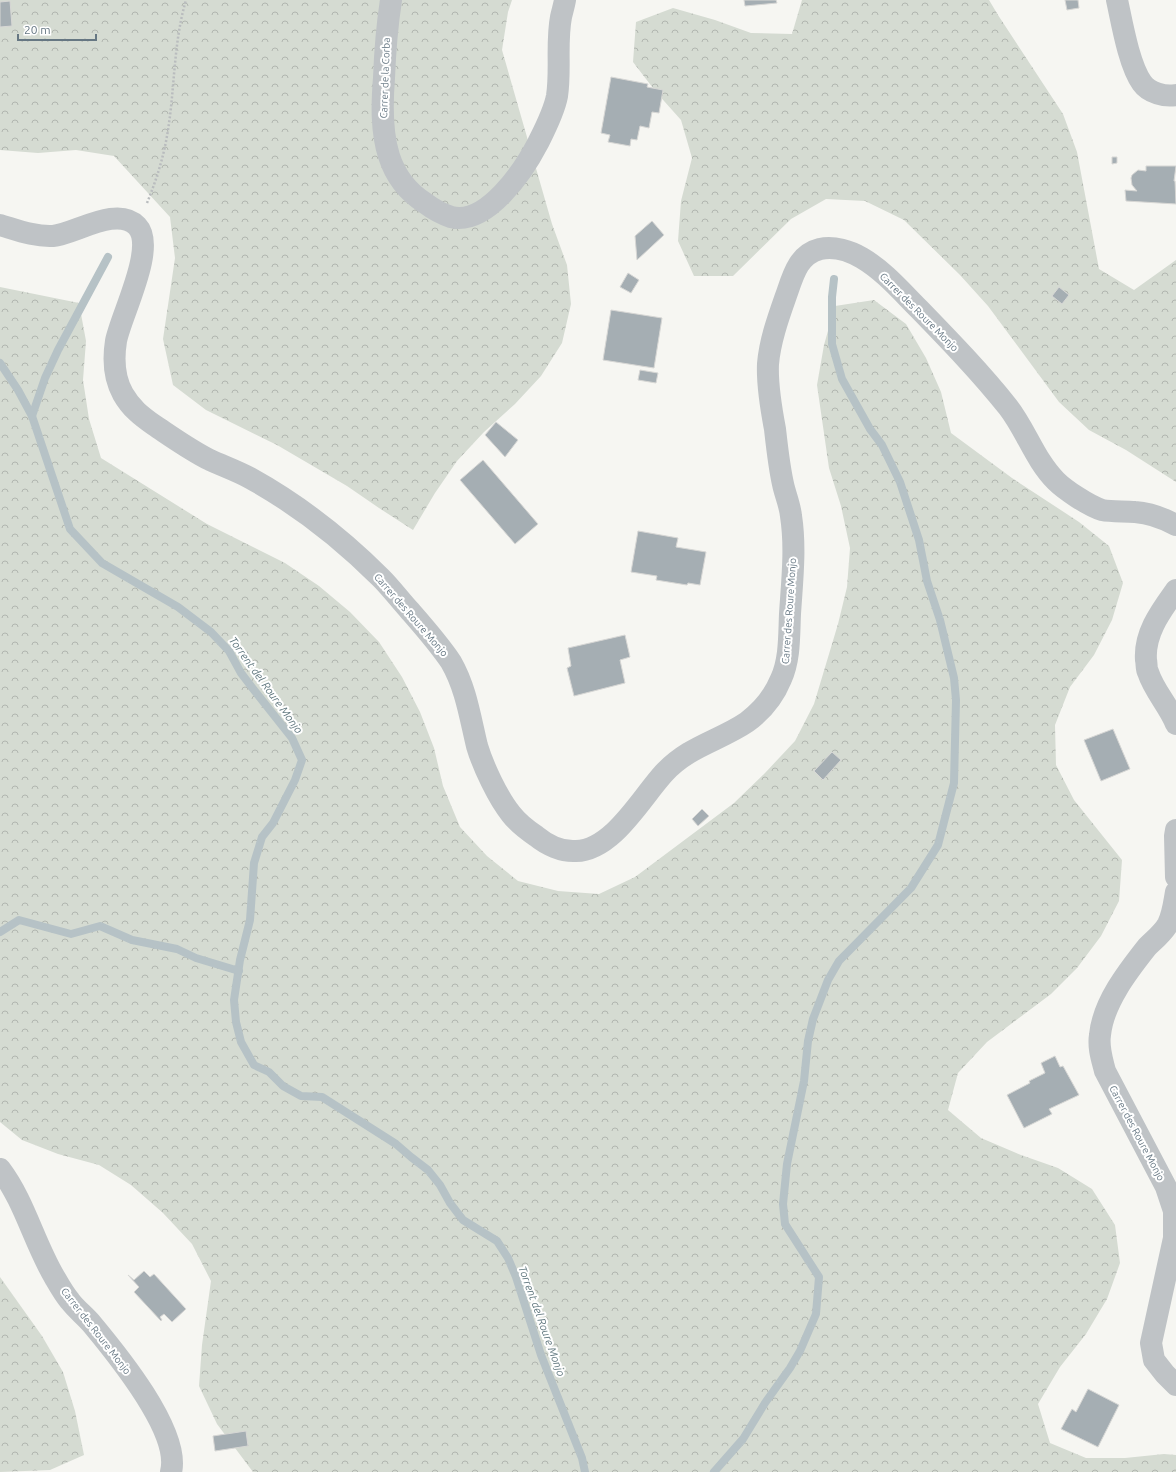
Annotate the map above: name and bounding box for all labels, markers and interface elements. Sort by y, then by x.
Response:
scale bar [18,16,96,42]
text: 20 m [24,23,51,36]
street label: Carrer de la Corba [378,37,392,119]
street label: Carrer des Roure Monjo [878,271,961,354]
street label: Carrer des Roure Monjo [780,557,798,664]
street label: Carrer des Roure Monjo [372,571,450,659]
water label: Torrent del Roure Monjo [227,634,305,736]
street label: Carrer des Roure Monjo [1107,1083,1167,1183]
water label: Torrent del Roure Monjo [516,1264,568,1378]
street label: Carrer des Roure Monjo [59,1286,133,1376]

